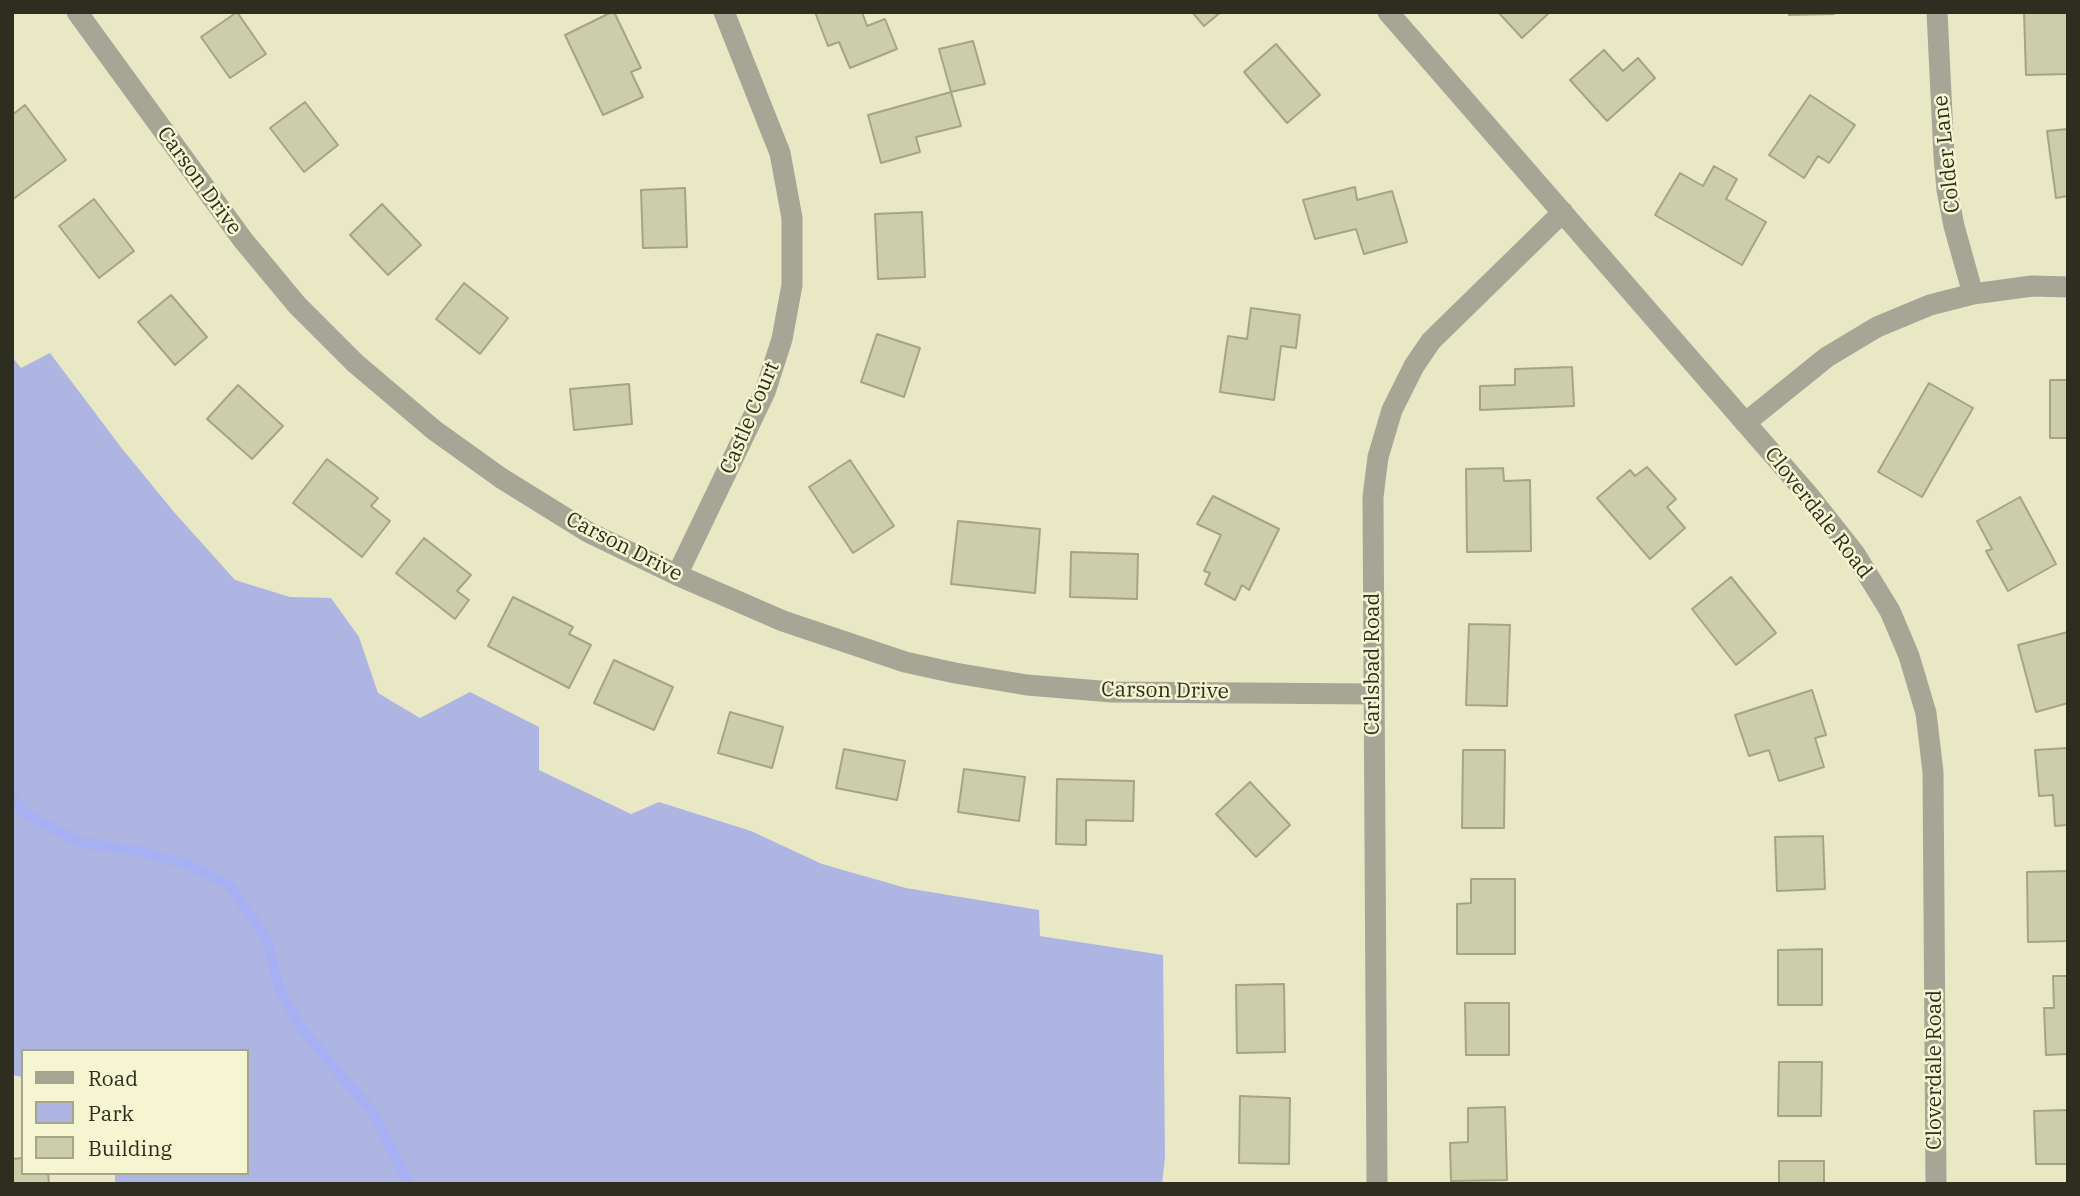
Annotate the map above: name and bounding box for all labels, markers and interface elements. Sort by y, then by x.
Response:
street label: Colder Lane [1928,94,1966,214]
street label: Carson Drive [151,122,247,240]
street label: Castle Court [715,358,785,478]
street label: Cloverdale Road [1759,442,1877,584]
street label: Carson Drive [561,507,687,587]
street label: Carlsbad Road [1360,593,1386,735]
street label: Carson Drive [1101,677,1229,705]
street label: Cloverdale Road [1922,990,1948,1150]
legend [21,1049,248,1175]
text: Road [88,1064,138,1092]
text: Park [88,1099,134,1127]
text: Building [88,1134,172,1162]

